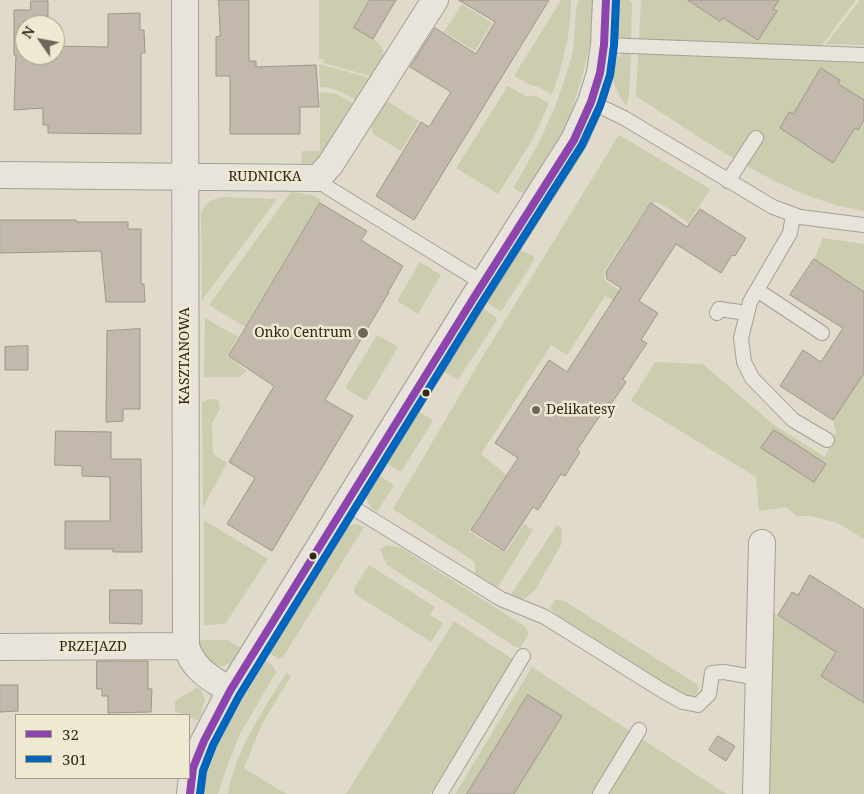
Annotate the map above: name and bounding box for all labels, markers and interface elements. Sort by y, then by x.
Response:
north arrow [15,15,65,65]
text: N [17,22,39,42]
street label: RUDNICKA [228,169,302,185]
street label: KASZTANOWA [177,307,193,405]
place label: Onko Centrum [254,325,352,341]
marker: Onko Centrum [356,326,370,340]
unlabelled marker [421,388,431,398]
place label: Delikatesy [546,402,615,418]
marker: Delikatesy [530,404,542,416]
unlabelled marker [308,551,318,561]
street label: PRZEJAZD [59,639,127,655]
legend [15,714,190,779]
text: 32 [62,724,79,744]
text: 301 [62,749,87,769]

